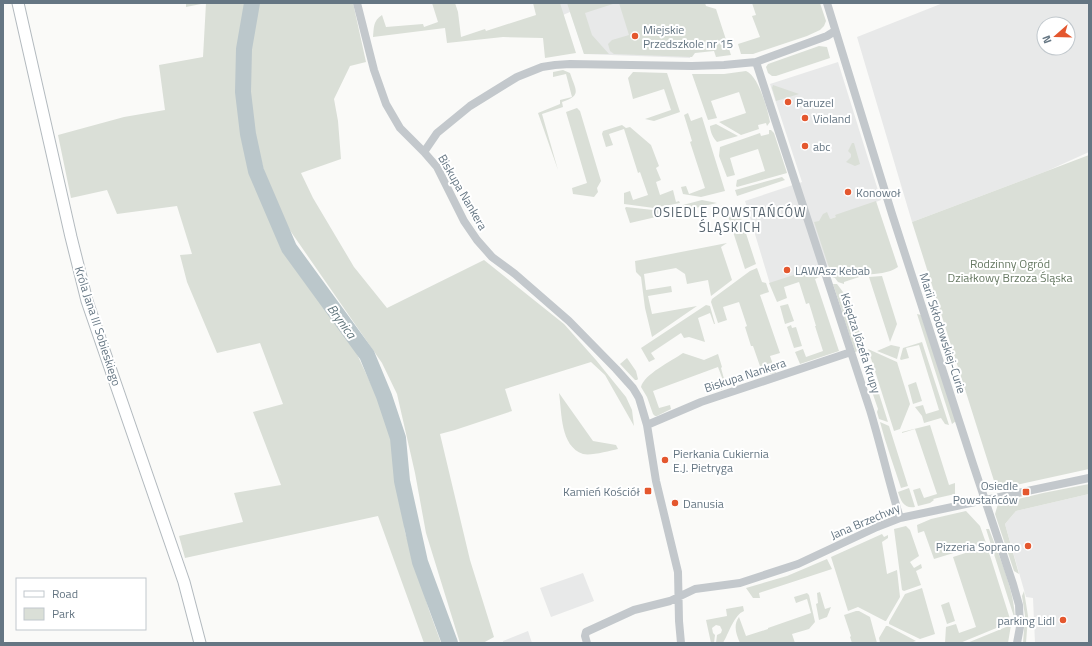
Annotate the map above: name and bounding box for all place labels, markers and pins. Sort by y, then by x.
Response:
place label: Miejskie Przedszkole nr 15 [643,20,733,53]
marker: Miejskie Przedszkole nr 15 [630,31,640,41]
place label: Paruzel [796,93,834,112]
marker: Paruzel [783,97,793,107]
place label: Violand [813,109,851,128]
marker: Violand [800,113,810,123]
place label: abc [813,137,831,156]
marker: abc [800,141,810,151]
place label: Konowoł [856,183,901,202]
marker: Konowoł [843,187,853,197]
place label: LAWAsz Kebab [795,261,870,280]
marker: LAWAsz Kebab [782,265,792,275]
place label: Pierkania Cukiernia E.J. Pietryga [673,444,769,477]
marker: Pierkania Cukiernia E.J. Pietryga [660,455,670,465]
place label: Osiedle Powstańców [953,476,1018,509]
place label: Kamień Kościół [563,482,640,501]
marker: Kamień Kościół [643,486,653,496]
marker: Osiedle Powstańców [1021,487,1031,497]
place label: Danusia [683,494,724,513]
marker: Danusia [670,498,680,508]
place label: Pizzeria Soprano [936,537,1020,556]
marker: Pizzeria Soprano [1023,541,1033,551]
place label: parking Lidl [997,611,1055,630]
marker: parking Lidl [1058,615,1068,625]

